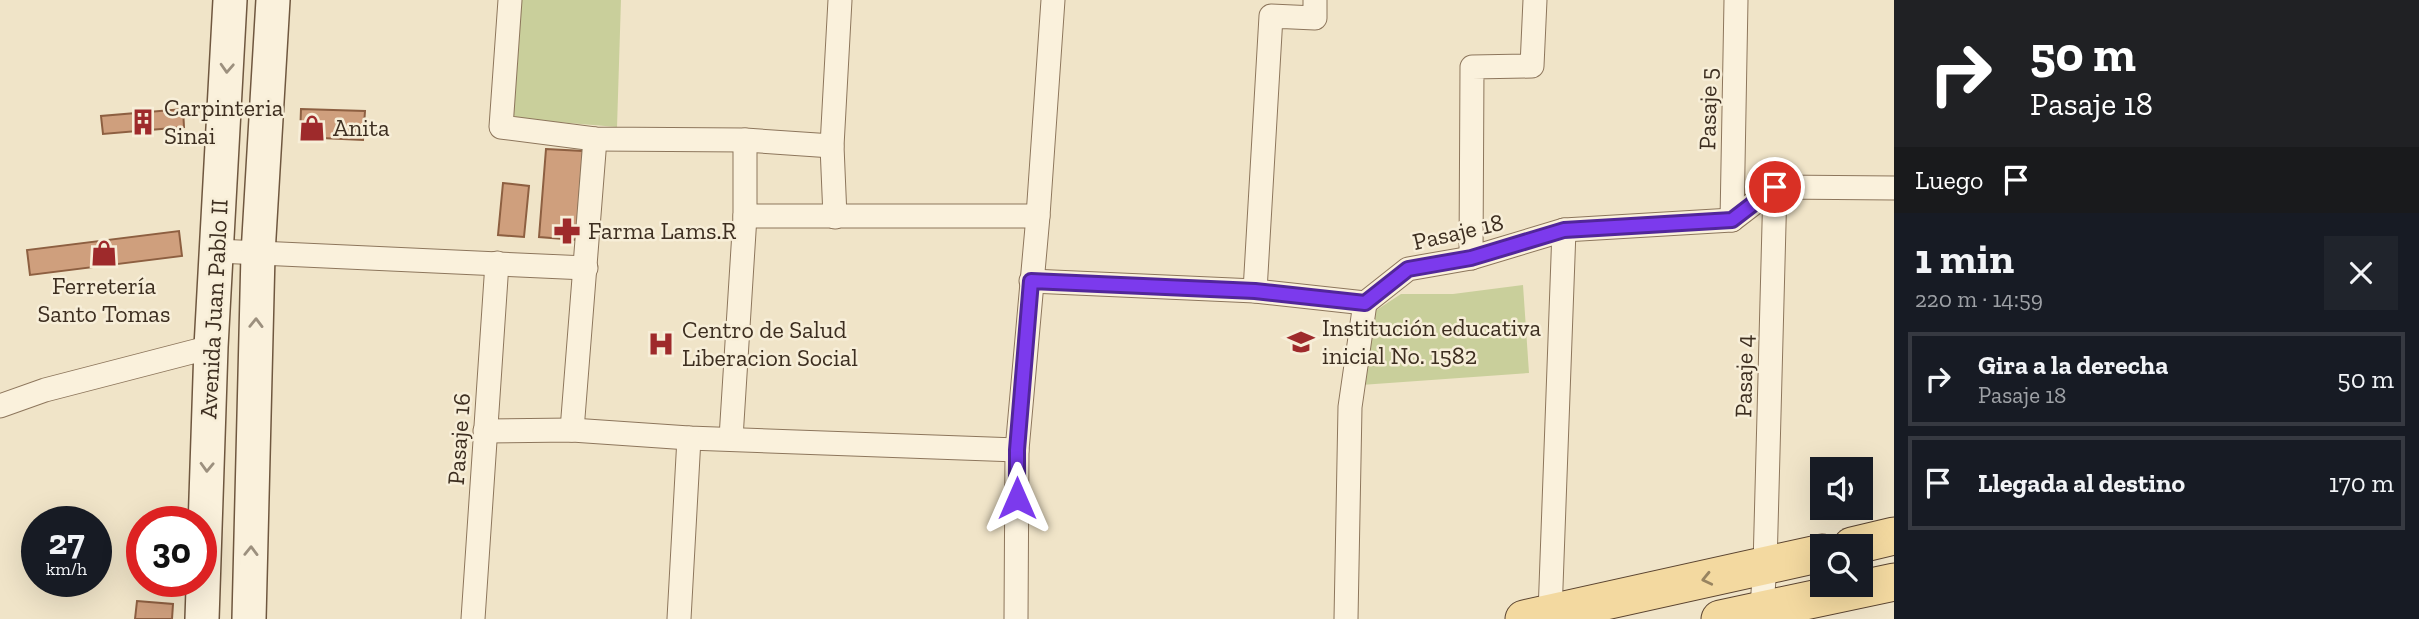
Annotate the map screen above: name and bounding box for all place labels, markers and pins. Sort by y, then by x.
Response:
place label: Carpinteria Sinai [164,93,284,150]
building icon: Carpinteria Sinai [128,107,158,137]
shop icon: Anita [297,113,327,143]
place label: Anita [333,113,390,142]
pin [1745,157,1805,217]
pharmacy icon: Farma Lams.R [552,216,582,246]
place label: Farma Lams.R [588,216,736,245]
shop icon: Ferretería Santo Tomas [89,238,119,268]
place label: Ferretería Santo Tomas [38,271,170,328]
place label: Institución educativa inicial No. 1582 [1322,313,1541,370]
place label: Centro de Salud Liberacion Social [682,315,858,372]
school or university icon: Institución educativa inicial No. 1582 [1286,327,1316,357]
hospital icon: Centro de Salud Liberacion Social [646,329,676,359]

